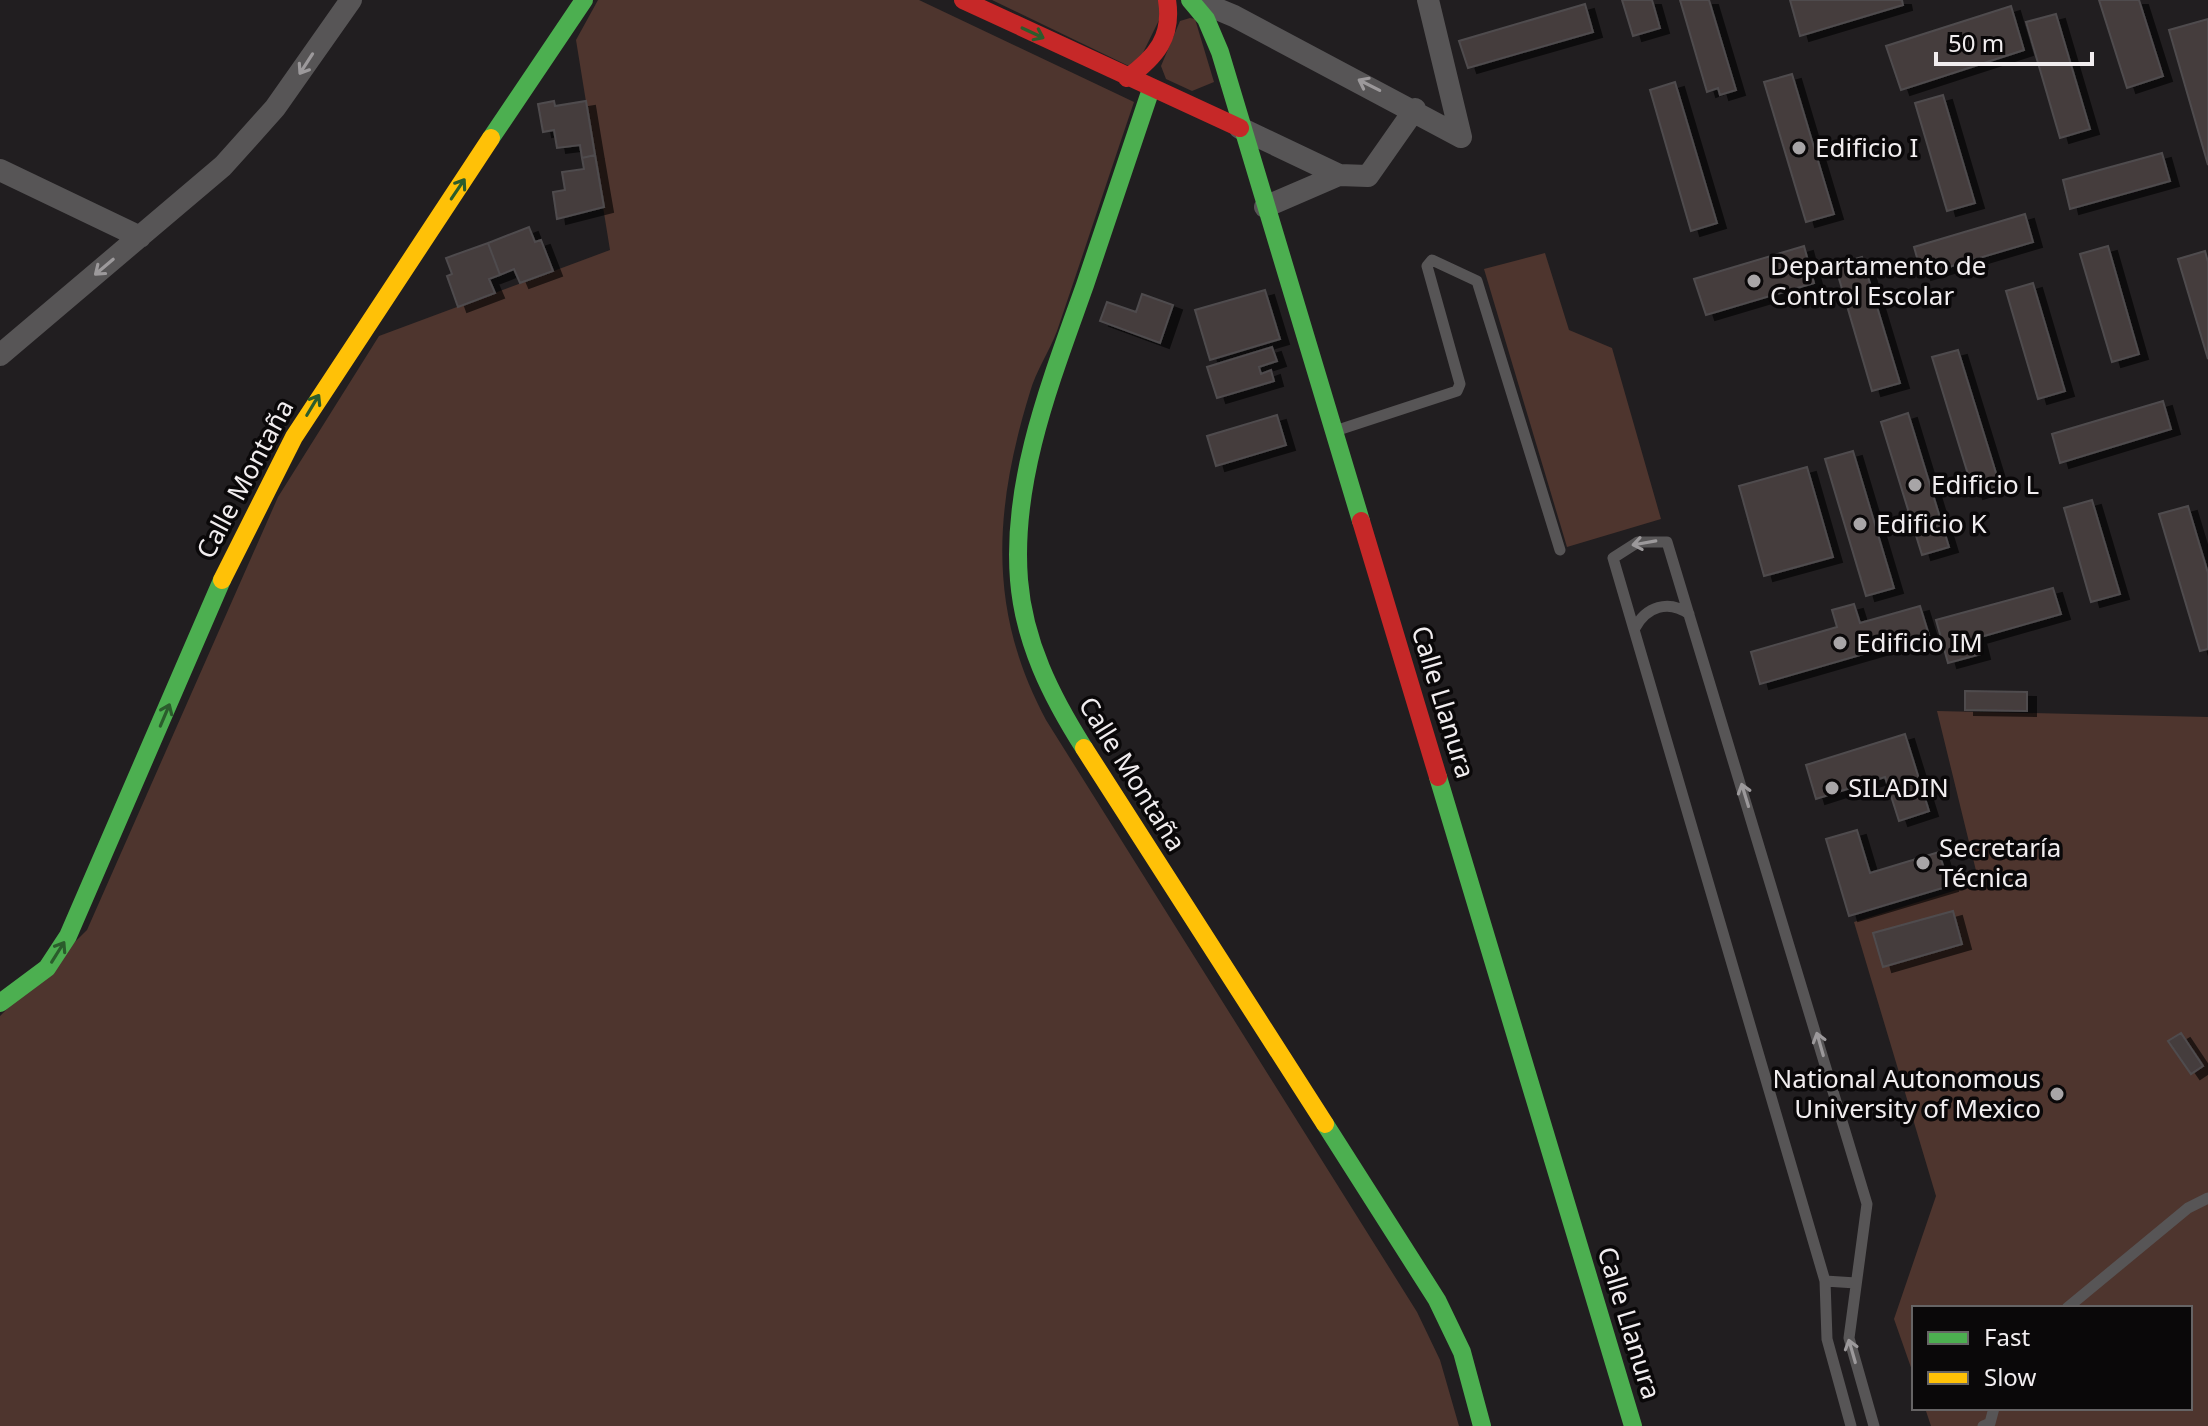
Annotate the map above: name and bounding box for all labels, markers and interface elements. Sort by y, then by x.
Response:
scale bar [1936,16,2092,66]
one-way arrow [1021,26,1045,41]
text: 50 m [1948,26,2004,59]
one-way arrow [298,52,314,75]
one-way arrow [1357,77,1381,93]
place label: Edificio I [1815,129,1918,165]
marker: Edificio I [1790,139,1808,157]
one-way arrow [450,178,466,201]
place label: Departamento de Control Escolar [1770,247,1987,313]
one-way arrow [95,258,115,276]
marker: Departamento de Control Escolar [1745,272,1763,290]
street label: Calle Montaña [187,392,301,565]
one-way arrow [305,394,321,417]
place label: Edificio L [1931,466,2039,502]
marker: Edificio L [1906,476,1924,494]
place label: Edificio K [1876,505,1987,541]
marker: Edificio K [1851,515,1869,533]
one-way arrow [1632,536,1658,551]
street label: Calle Llanura [1404,621,1484,782]
place label: Edificio IM [1856,624,1983,660]
marker: Edificio IM [1831,634,1849,652]
street label: Calle Montaña [1071,689,1195,858]
one-way arrow [159,703,174,728]
place label: SILADIN [1848,769,1949,805]
marker: SILADIN [1823,779,1841,797]
one-way arrow [1737,783,1751,808]
place label: Secretaría Técnica [1939,829,2061,895]
marker: Secretaría Técnica [1914,854,1932,872]
one-way arrow [50,941,66,964]
one-way arrow [1812,1031,1827,1057]
place label: National Autonomous University of Mexico [1773,1060,2041,1126]
marker: National Autonomous University of Mexico [2048,1085,2066,1103]
street label: Calle Llanura [1590,1242,1670,1403]
legend [1912,1306,2192,1410]
text: Fast [1984,1320,2030,1353]
one-way arrow [1844,1339,1859,1365]
text: Slow [1984,1360,2036,1393]

